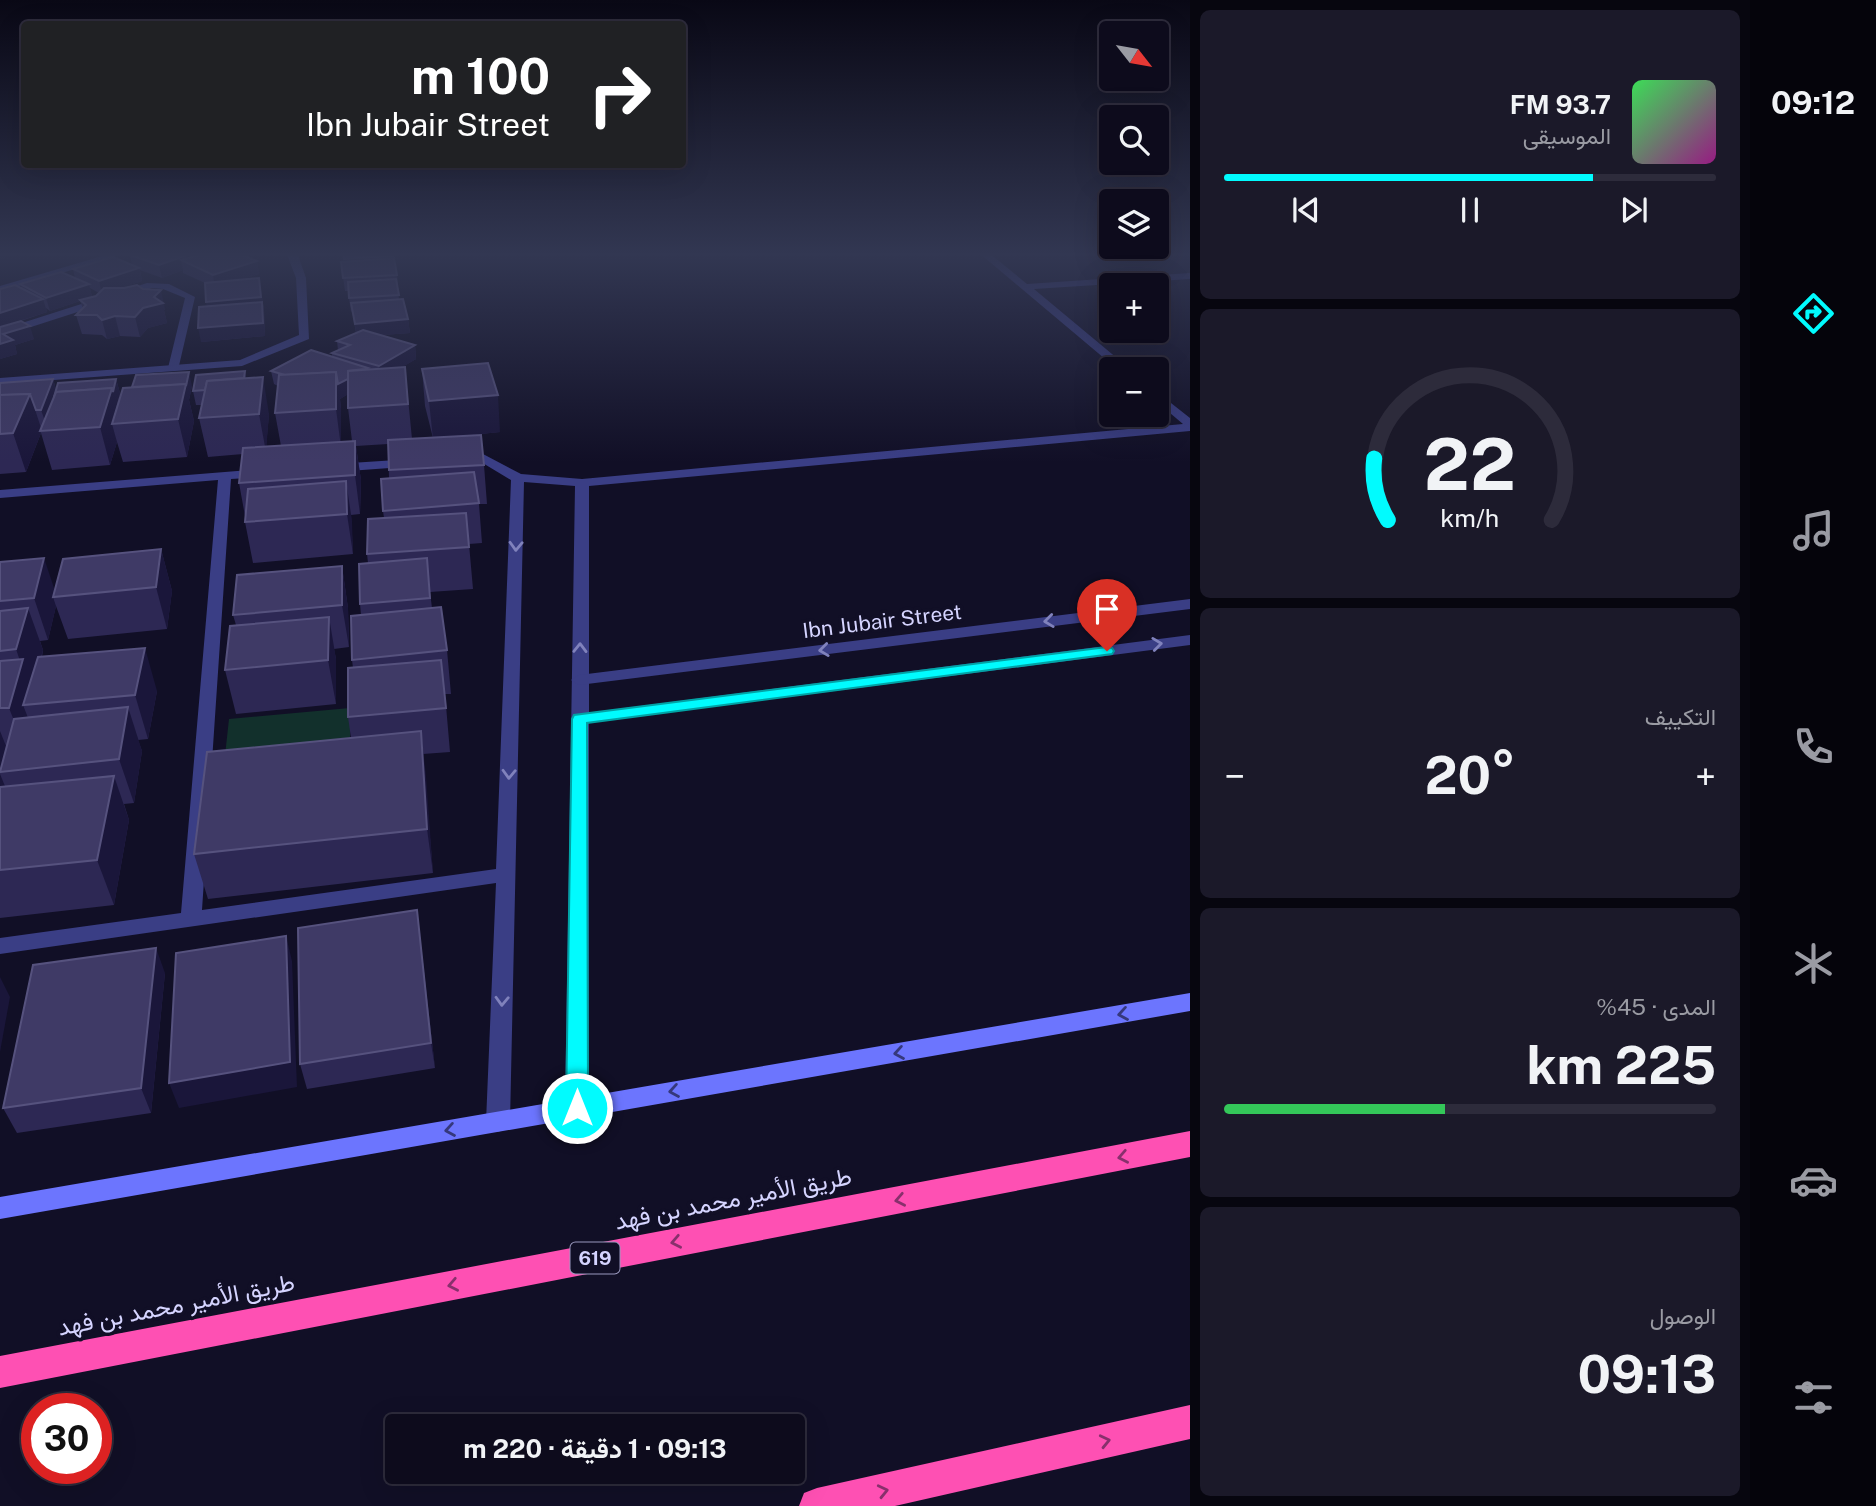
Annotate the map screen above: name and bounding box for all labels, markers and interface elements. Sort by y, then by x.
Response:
north arrow [1099,21,1169,91]
map controls [1099,21,1169,427]
text: 100 m [411,47,550,105]
icon: right [574,49,665,140]
text: 09:12 [1771,84,1855,121]
text: 93.7 FM [1510,89,1611,120]
button: search [1099,105,1169,175]
text: Ibn Jubair Street [306,106,550,143]
text: الموسيقى [1523,122,1611,149]
button: layers [1099,189,1169,259]
icon: previous [1287,191,1325,229]
icon: pause [1451,191,1489,229]
icon: next [1615,191,1653,229]
button: + [1099,273,1169,343]
icon: directions [1789,289,1838,338]
button: − [1099,357,1169,427]
text: 22 [1424,421,1516,506]
text: km/h [1441,503,1499,533]
icon: music [1789,506,1838,555]
one-way arrow [508,541,523,552]
pin [1077,579,1137,651]
icon: arrive [1088,590,1126,628]
street label: Ibn Jubair Street [801,599,963,643]
one-way arrow [1044,614,1055,629]
one-way arrow [1151,637,1163,652]
one-way arrow [572,642,588,652]
one-way arrow [818,642,829,657]
text: التكييف [1645,703,1716,730]
icon: phone [1789,722,1838,771]
text: 20° [1424,745,1516,806]
text: − [1224,754,1245,799]
text: + [1695,754,1716,799]
one-way arrow [501,768,516,779]
icon: climate [1789,939,1838,988]
text: المدى · 45% [1596,993,1716,1020]
one-way arrow [494,996,509,1007]
one-way arrow [1117,1006,1129,1021]
text: 225 km [1526,1035,1716,1096]
one-way arrow [893,1044,905,1059]
position arrow [540,1071,614,1145]
one-way arrow [668,1083,680,1098]
one-way arrow [444,1122,456,1137]
one-way arrow [1117,1149,1129,1164]
icon: car [1789,1156,1838,1205]
street label: طريق الأمير محمد بن فهد [612,1161,854,1237]
one-way arrow [894,1191,906,1206]
one-way arrow [670,1234,682,1249]
road number: 619 [570,1242,620,1274]
street label: طريق الأمير محمد بن فهد [55,1267,297,1343]
one-way arrow [447,1277,459,1292]
text: الوصول [1650,1302,1716,1329]
text: 09:13 [1578,1344,1716,1405]
icon: filters [1789,1373,1838,1422]
speed limit sign: 30 [21,1393,112,1484]
text: 09:13 · 1 دقيقة · 220 m [463,1433,727,1464]
one-way arrow [1099,1434,1111,1449]
one-way arrow [877,1485,889,1499]

